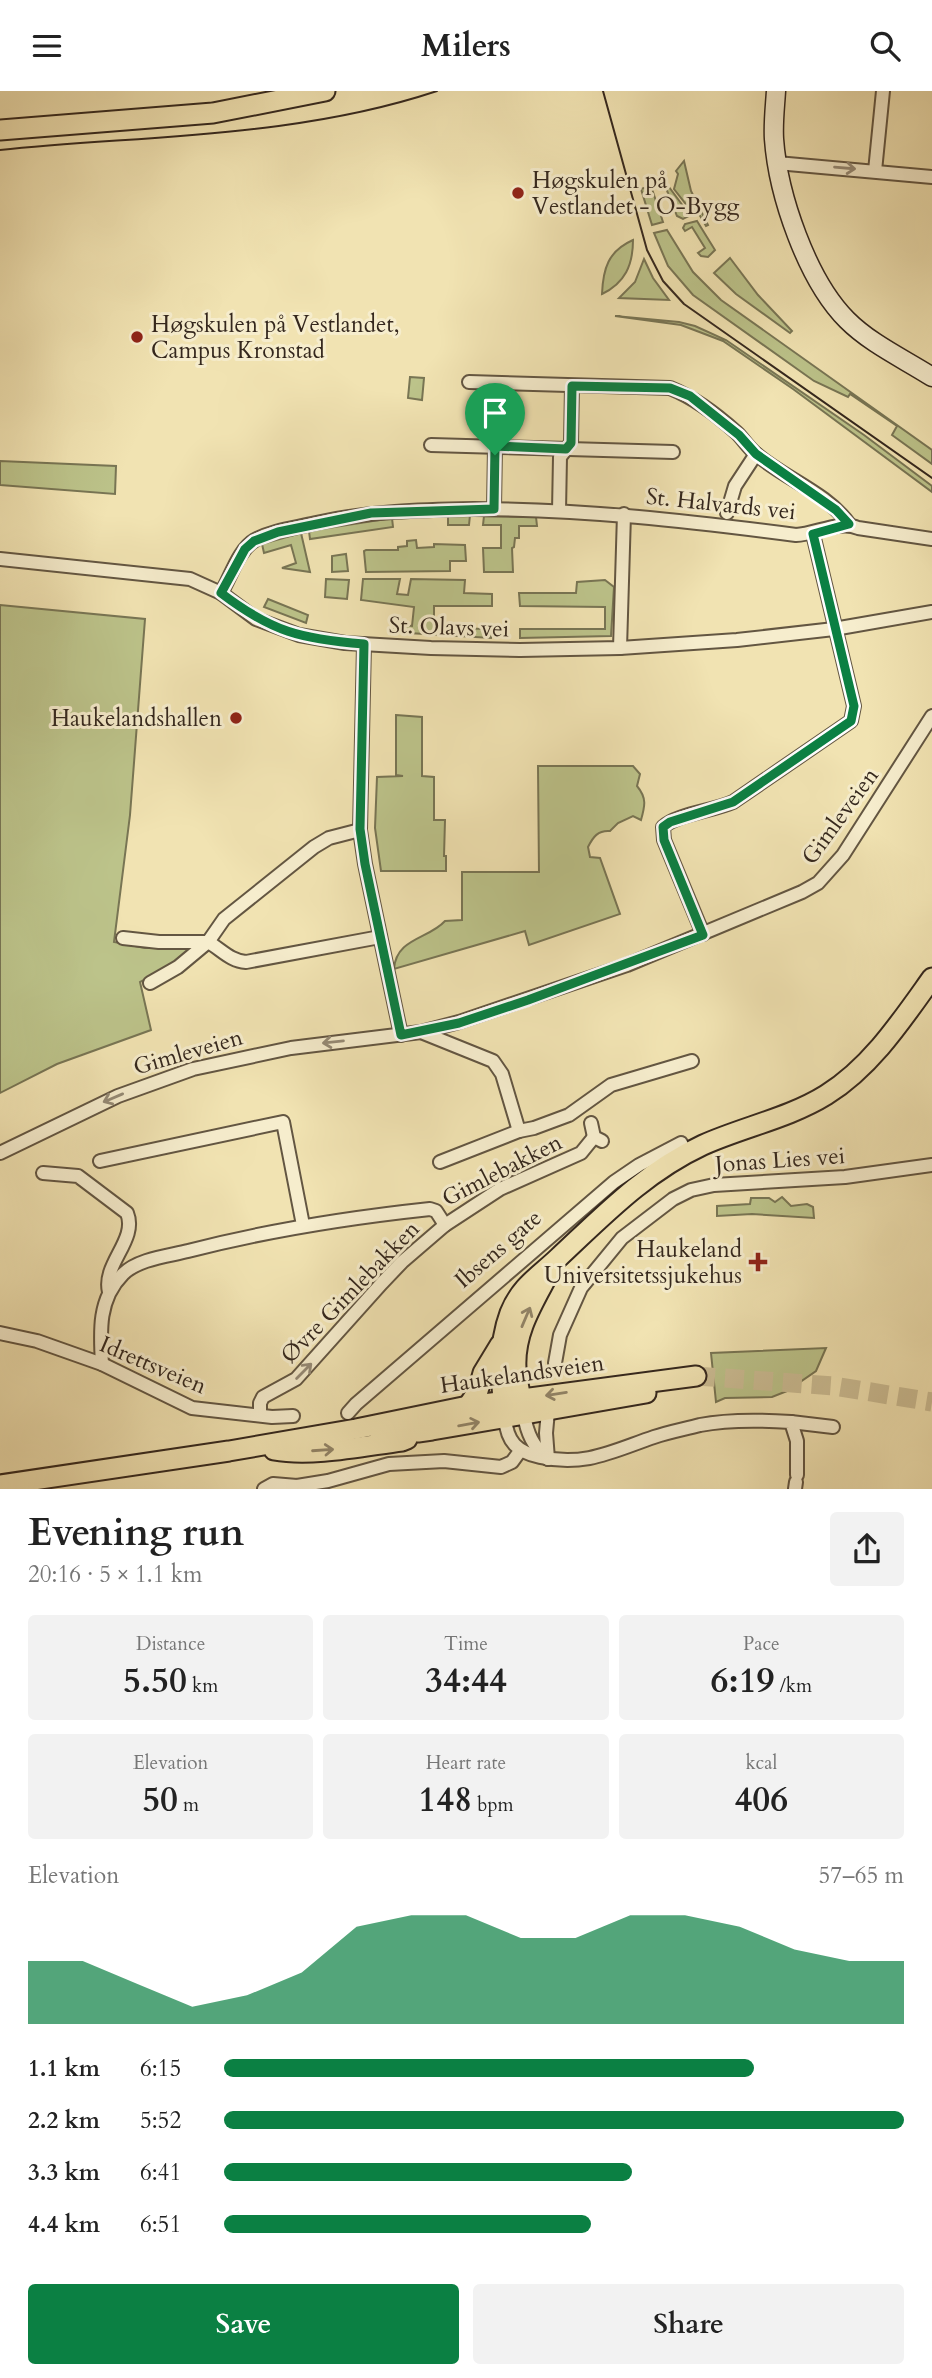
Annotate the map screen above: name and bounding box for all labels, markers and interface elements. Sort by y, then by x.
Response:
text: Milers [421,24,511,68]
icon: menu [28,27,66,65]
icon: search [866,27,904,65]
one-way arrow [833,162,856,175]
place label: Høgskulen på Vestlandet - O-Bygg [532,165,740,222]
marker: Høgskulen på Vestlandet - O-Bygg [510,185,526,201]
place label: Høgskulen på Vestlandet, Campus Kronstad [151,309,400,366]
marker: Høgskulen på Vestlandet, Campus Kronstad [129,329,145,345]
pin [465,383,525,455]
icon: arrive [476,394,514,432]
street label: St. Halvards vei [645,481,797,527]
street label: St. Olavs vei [388,609,510,645]
place label: Haukelandshallen [51,703,222,734]
marker: Haukelandshallen [228,710,244,726]
street label: Gimleveien [794,761,886,871]
street label: Gimleveien [130,1022,246,1082]
one-way arrow [322,1036,345,1049]
one-way arrow [103,1092,124,1105]
street label: Gimlebakken [437,1126,567,1214]
street label: Jonas Lies vei [711,1140,846,1180]
street label: Ibsens gate [448,1203,548,1295]
street label: Øvre Gimlebakken [274,1214,426,1370]
place label: Haukeland Universitetssjukehus [544,1234,743,1291]
marker: Haukeland Universitetssjukehus [748,1252,768,1272]
one-way arrow [521,1307,534,1328]
street label: Idrettsveien [95,1329,211,1401]
street label: Haukelandsveien [438,1347,606,1401]
one-way arrow [296,1363,313,1380]
one-way arrow [545,1387,568,1400]
one-way arrow [457,1417,479,1430]
one-way arrow [311,1443,334,1456]
text: Evening run [28,1507,244,1559]
button: share [830,1512,904,1586]
text: 20:16 · 5 × 1.1 km [28,1559,202,1590]
text: Distance [136,1631,205,1657]
text: Time [444,1631,488,1657]
text: Pace [743,1631,780,1657]
text: 5.50 [123,1657,187,1705]
text: 34:44 [425,1657,507,1705]
text: 6:19 [711,1657,775,1705]
text: km [187,1673,218,1699]
text: /km [775,1673,812,1699]
text: Elevation [133,1750,208,1776]
text: Heart rate [426,1750,506,1776]
text: kcal [745,1750,777,1776]
text: 50 [142,1776,178,1824]
text: 148 [418,1776,472,1824]
text: 406 [734,1776,788,1824]
text: m [178,1792,199,1818]
text: bpm [472,1792,514,1818]
text: Elevation [28,1860,119,1891]
text: 57–65 m [819,1860,904,1891]
text: 1.1 km [28,2053,100,2084]
text: 6:15 [140,2053,181,2084]
text: 2.2 km [28,2105,100,2136]
text: 5:52 [140,2105,181,2136]
text: 3.3 km [28,2157,100,2188]
text: 6:41 [140,2157,181,2188]
text: 4.4 km [28,2209,100,2240]
text: 6:51 [140,2209,181,2240]
button: Save [28,2284,459,2364]
button: Share [473,2284,904,2364]

